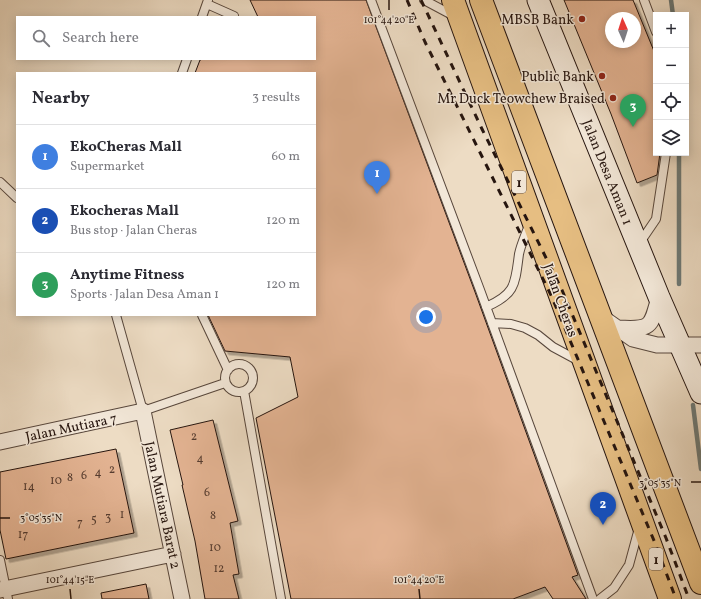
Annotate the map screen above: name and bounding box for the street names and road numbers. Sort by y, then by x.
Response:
street label: Jalan Desa Aman 1 [577,117,636,228]
road number: 1 [512,171,526,193]
street label: Jalan Cheras [538,261,582,340]
street label: Jalan Mutiara 7 [24,409,119,447]
street label: Jalan Mutiara Barat 2 [139,440,184,571]
road number: 1 [649,548,663,570]

